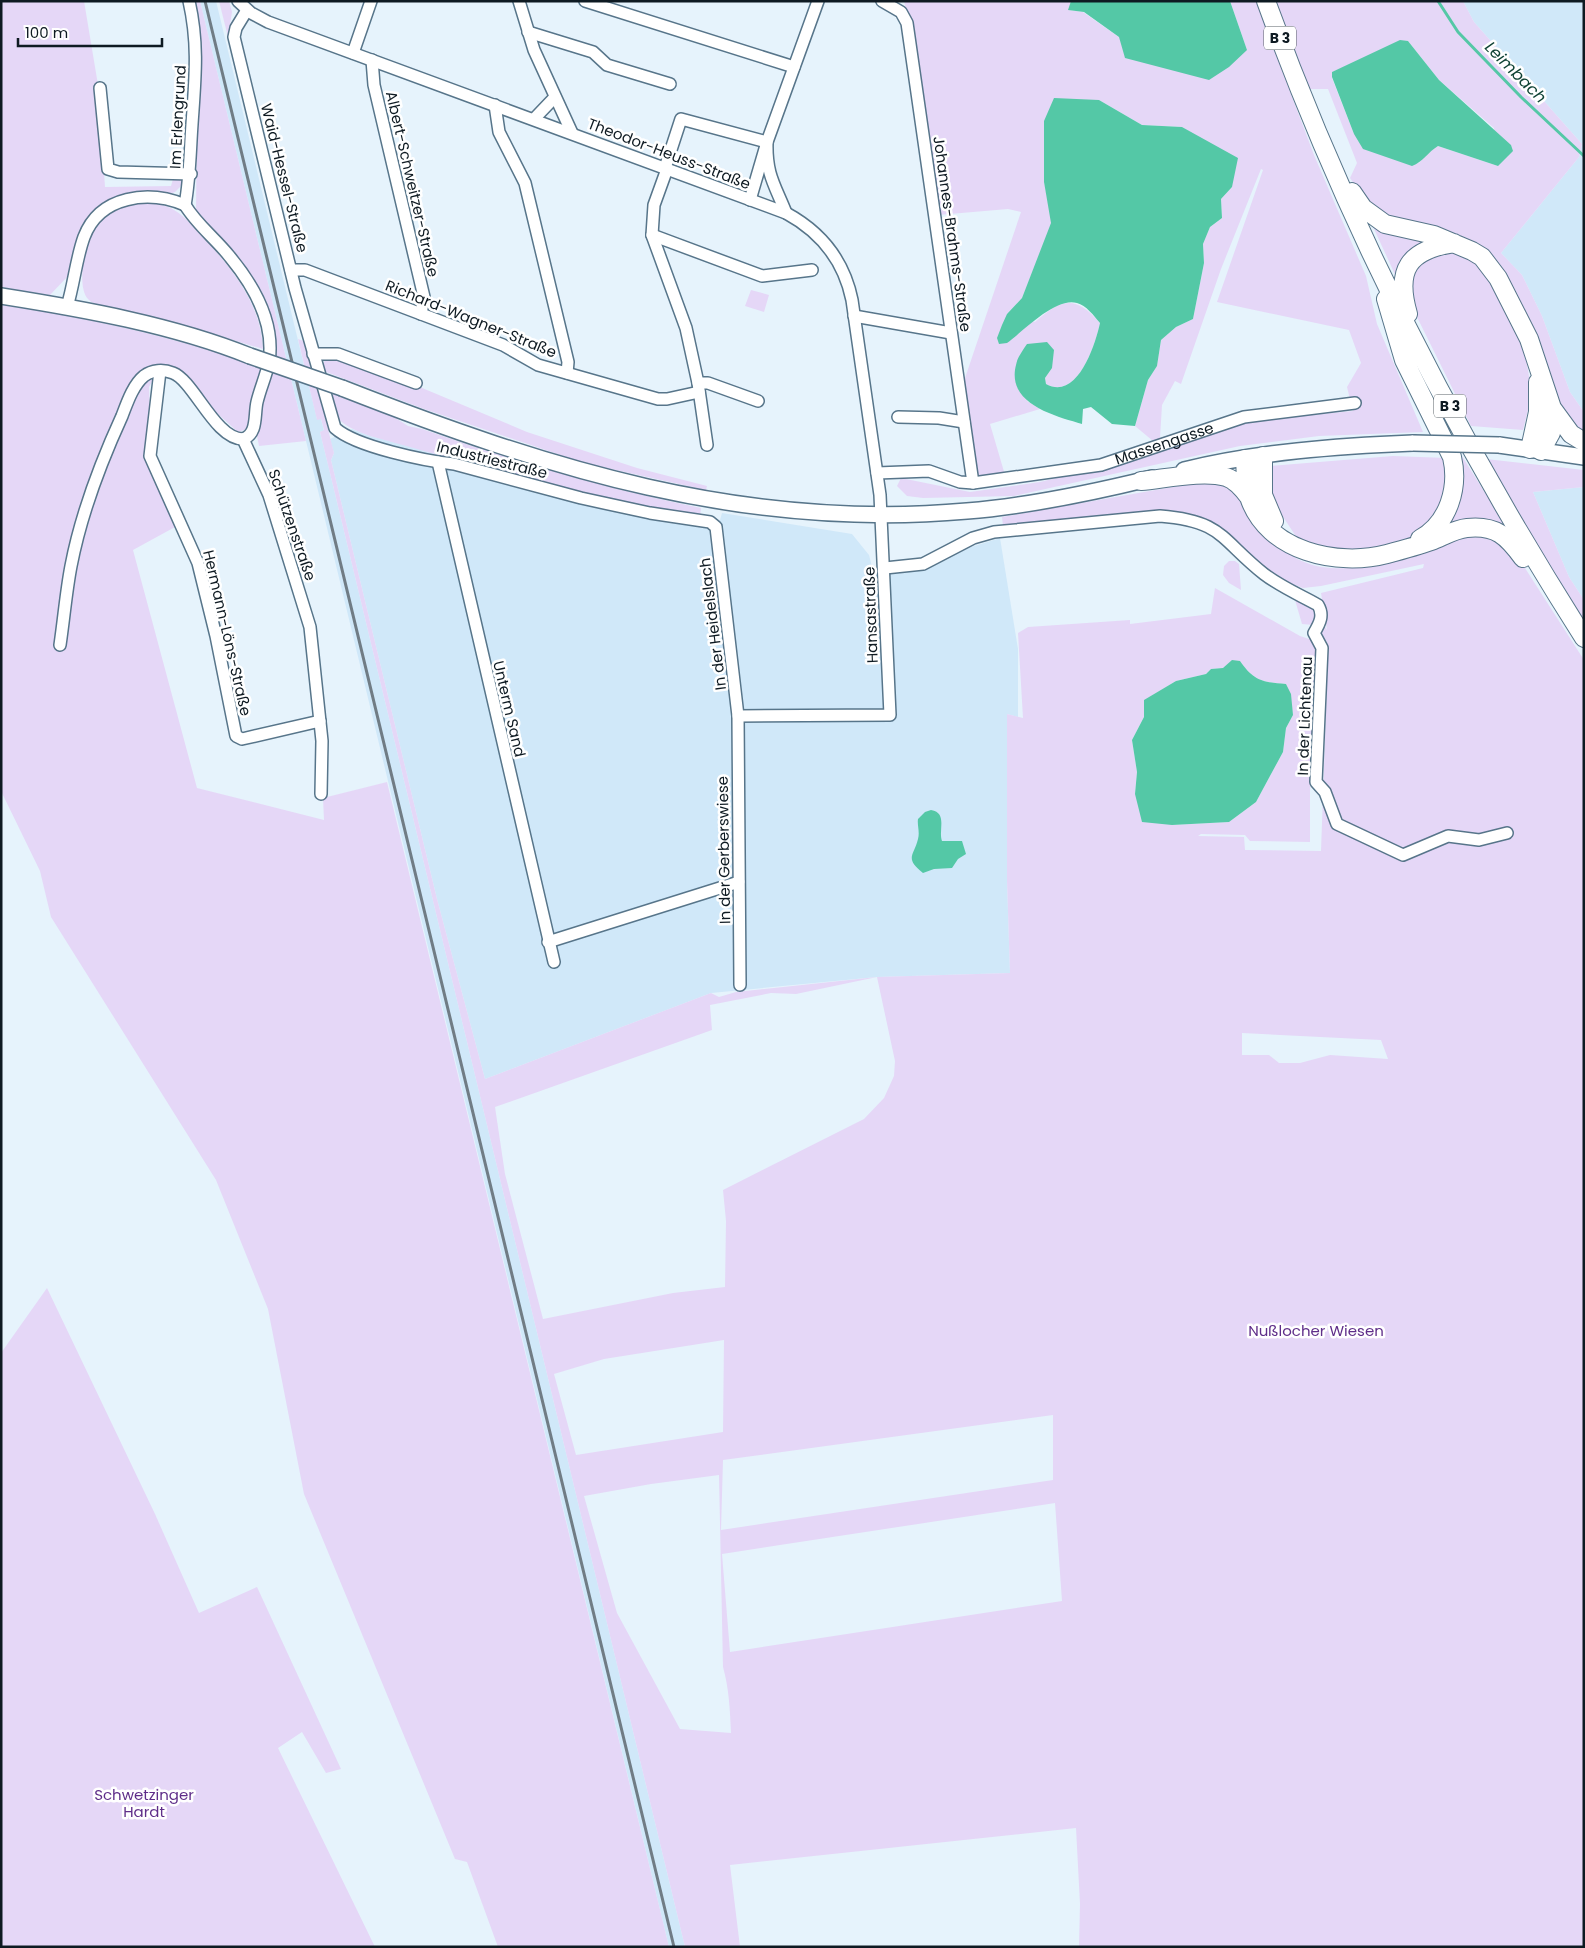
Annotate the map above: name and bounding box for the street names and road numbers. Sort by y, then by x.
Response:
road number: B 3 [1264,26,1296,49]
street label: Im Erlengrund [164,64,191,170]
street label: Albert-Schweitzer-Straße [381,89,444,279]
street label: Waid-Hessel-Straße [256,101,313,255]
street label: Theodor-Heuss-Straße [585,113,754,194]
street label: Johannes-Brahms-Straße [928,135,977,333]
street label: Richard-Wagner-Straße [382,275,560,363]
road number: B 3 [1434,394,1466,418]
street label: Massengasse [1112,417,1216,470]
street label: Industriestraße [435,436,550,483]
street label: Schützenstraße [264,466,321,583]
street label: Hermann-Löns-Straße [198,548,257,718]
street label: In der Heidelslach [694,557,731,691]
street label: Hansastraße [858,566,883,664]
street label: In der Lichtenau [1292,656,1317,776]
street label: Unterm Sand [488,659,531,759]
street label: In der Gerberswiese [712,776,735,924]

